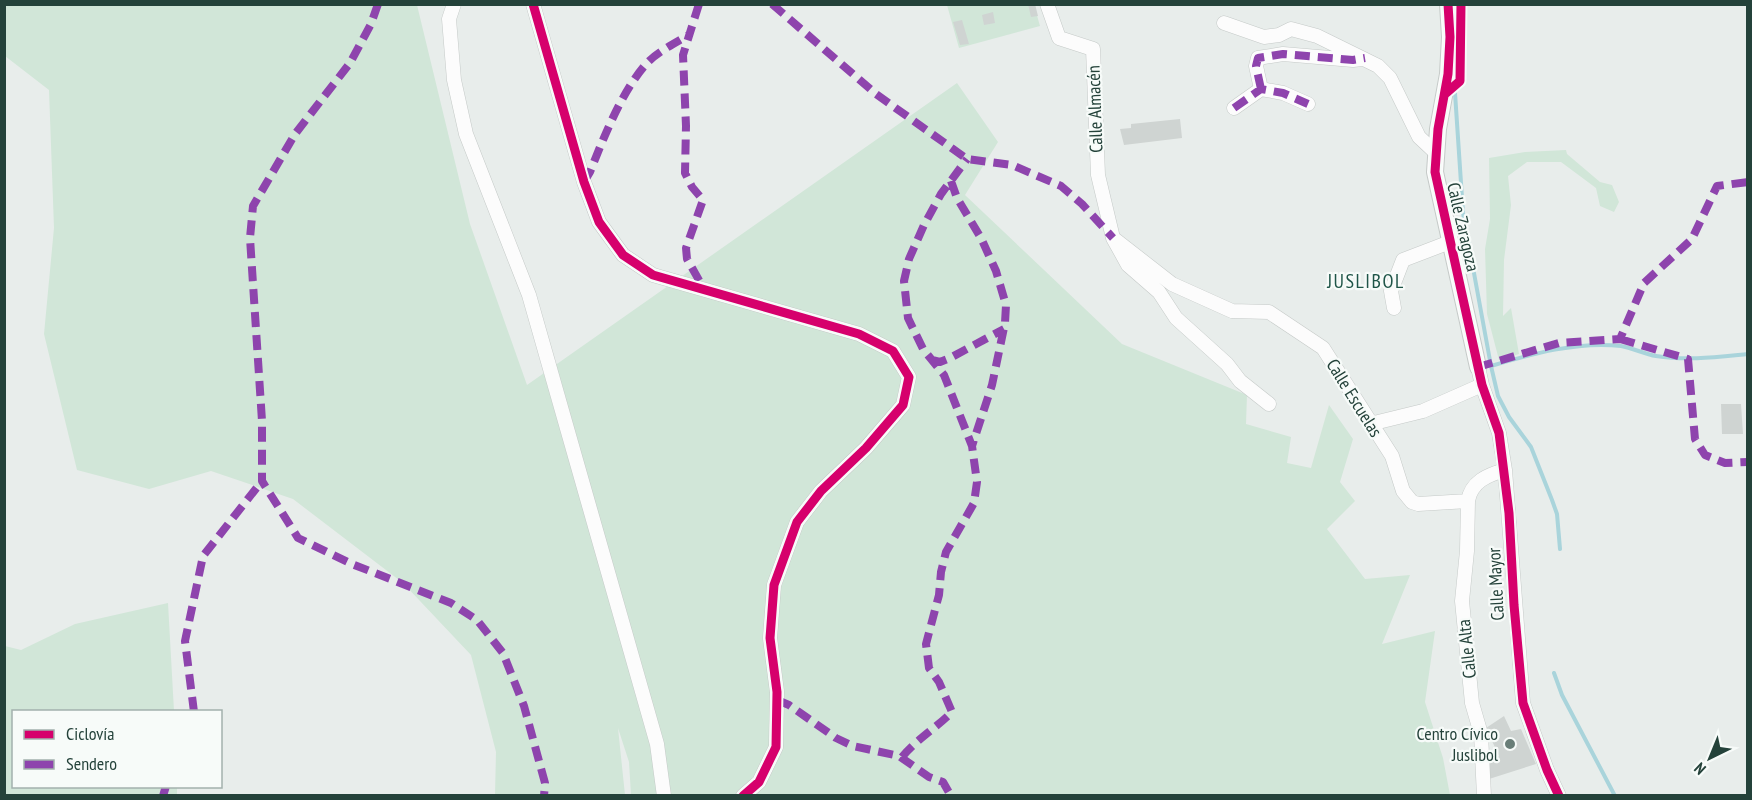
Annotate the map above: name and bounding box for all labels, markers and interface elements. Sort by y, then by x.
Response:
street label: Calle Almacén [1081,65,1108,153]
street label: Calle Zaragoza [1442,180,1485,274]
district label: JUSLIBOL [1326,268,1405,294]
street label: Calle Escuelas [1321,354,1387,441]
street label: Calle Mayor [1482,547,1509,621]
street label: Calle Alta [1452,618,1481,680]
legend [12,710,222,788]
text: Ciclovía [66,722,114,745]
place label: Centro Cívico Juslibol [1417,722,1499,766]
north arrow [1680,728,1740,788]
marker: Centro Cívico Juslibol [1503,737,1517,751]
text: Sendero [66,752,117,775]
text: N [1690,759,1710,779]

